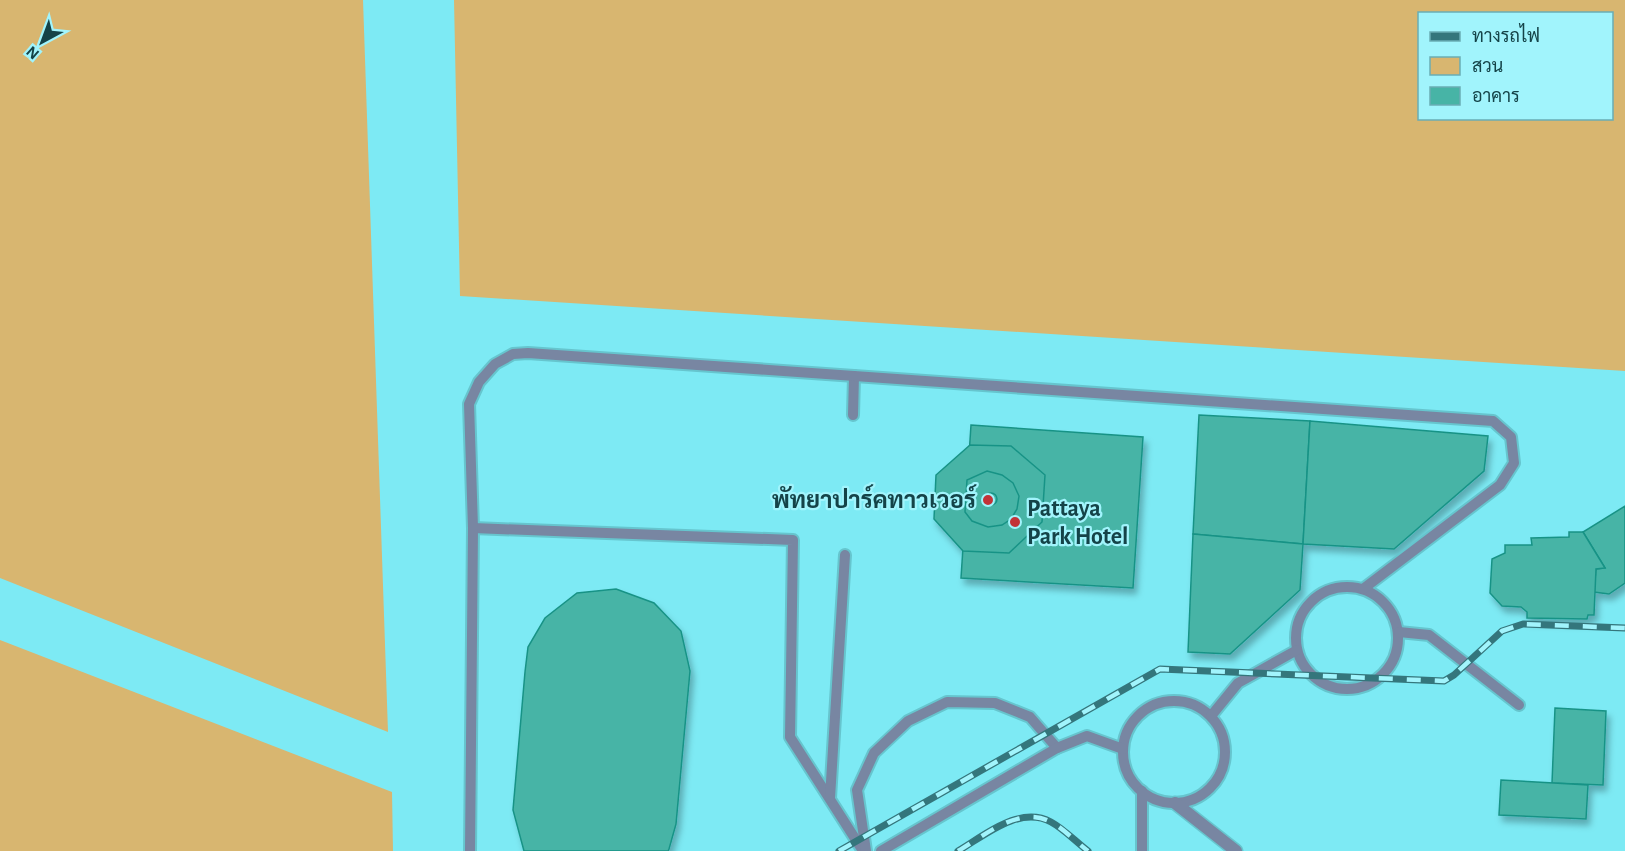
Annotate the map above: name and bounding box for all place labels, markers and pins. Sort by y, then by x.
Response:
place label: พัทยาปาร์คทาวเวอร์ [772,484,978,513]
marker: พัทยาปาร์คทาวเวอร์ [981,493,995,507]
place label: Pattaya Park Hotel [1027,497,1128,549]
marker: Pattaya Park Hotel [1008,515,1022,529]

